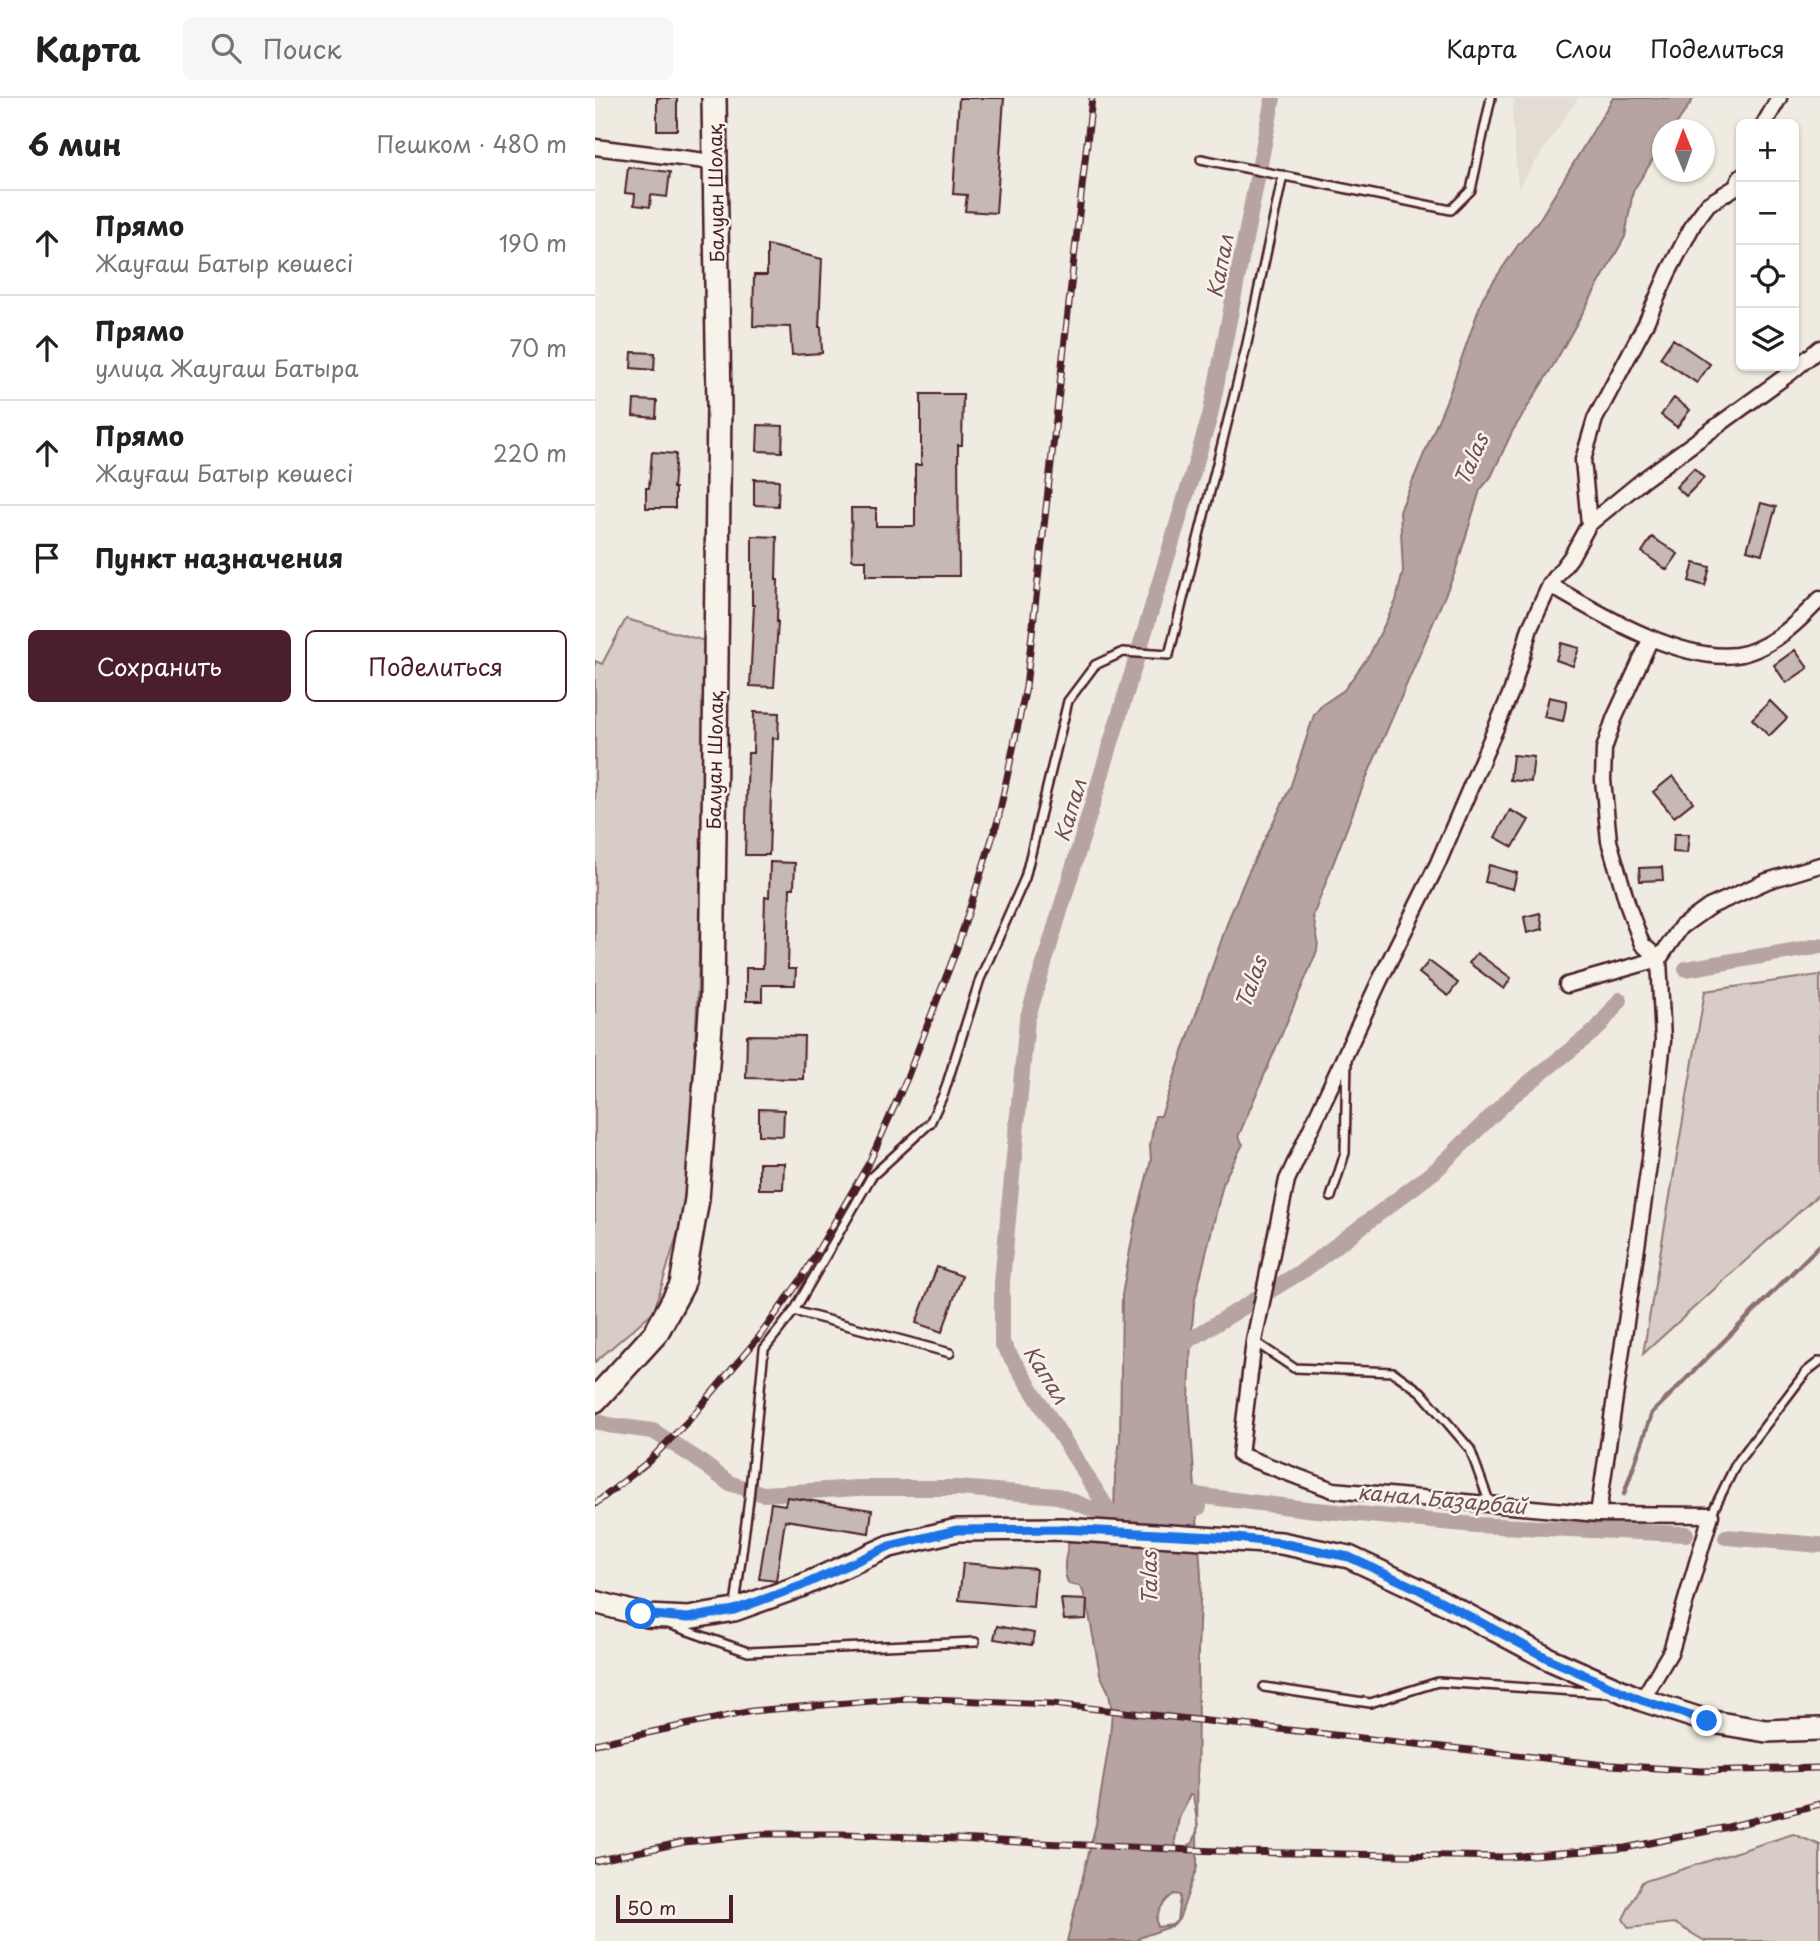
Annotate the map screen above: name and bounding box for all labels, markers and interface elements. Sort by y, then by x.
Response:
search box [183,17,673,80]
text: Карта [35,23,141,73]
icon: search [207,29,245,67]
text: Поиск [263,29,342,68]
text: Карта [1446,30,1517,66]
text: Слои [1555,30,1612,66]
text: Поделиться [1650,30,1785,66]
north arrow [1652,119,1715,182]
map controls [1736,119,1799,371]
button: + [1736,119,1799,182]
text: 6 мин [28,121,122,166]
street label: Балуан Шолақ [700,123,730,263]
text: Пешком · 480 m [377,126,567,161]
button: − [1736,182,1799,245]
text: Прямо [95,206,184,245]
icon: ahead [28,224,66,262]
text: 190 m [499,225,567,260]
water label: Капал [1197,232,1241,300]
text: Жауғаш Батыр көшесі [95,245,354,280]
button: locate [1736,245,1799,308]
button: layers [1736,308,1799,371]
text: Прямо [95,311,184,350]
icon: ahead [28,329,66,367]
text: 70 m [509,330,567,365]
text: улица Жаугаш Батыра [95,350,359,385]
text: Прямо [95,416,184,455]
water label: Talas [1445,426,1496,490]
icon: ahead [28,434,66,472]
text: 220 m [493,435,567,470]
text: Жауғаш Батыр көшесі [95,455,354,490]
text: Пункт назначения [95,538,343,577]
icon: arrive [28,539,66,577]
button: Сохранить [28,630,291,702]
button: Поделиться [305,630,567,702]
street label: Балуан Шолақ [699,690,729,830]
water label: Капал [1044,775,1094,845]
water label: Talas [1226,949,1275,1012]
water label: Капал [1017,1338,1078,1410]
water label: канал Базарбай [1357,1475,1530,1522]
water label: Talas [1131,1549,1164,1605]
route start [625,1598,656,1629]
route end [1691,1705,1722,1736]
scale bar [616,1892,733,1924]
text: 50 m [627,1893,676,1921]

